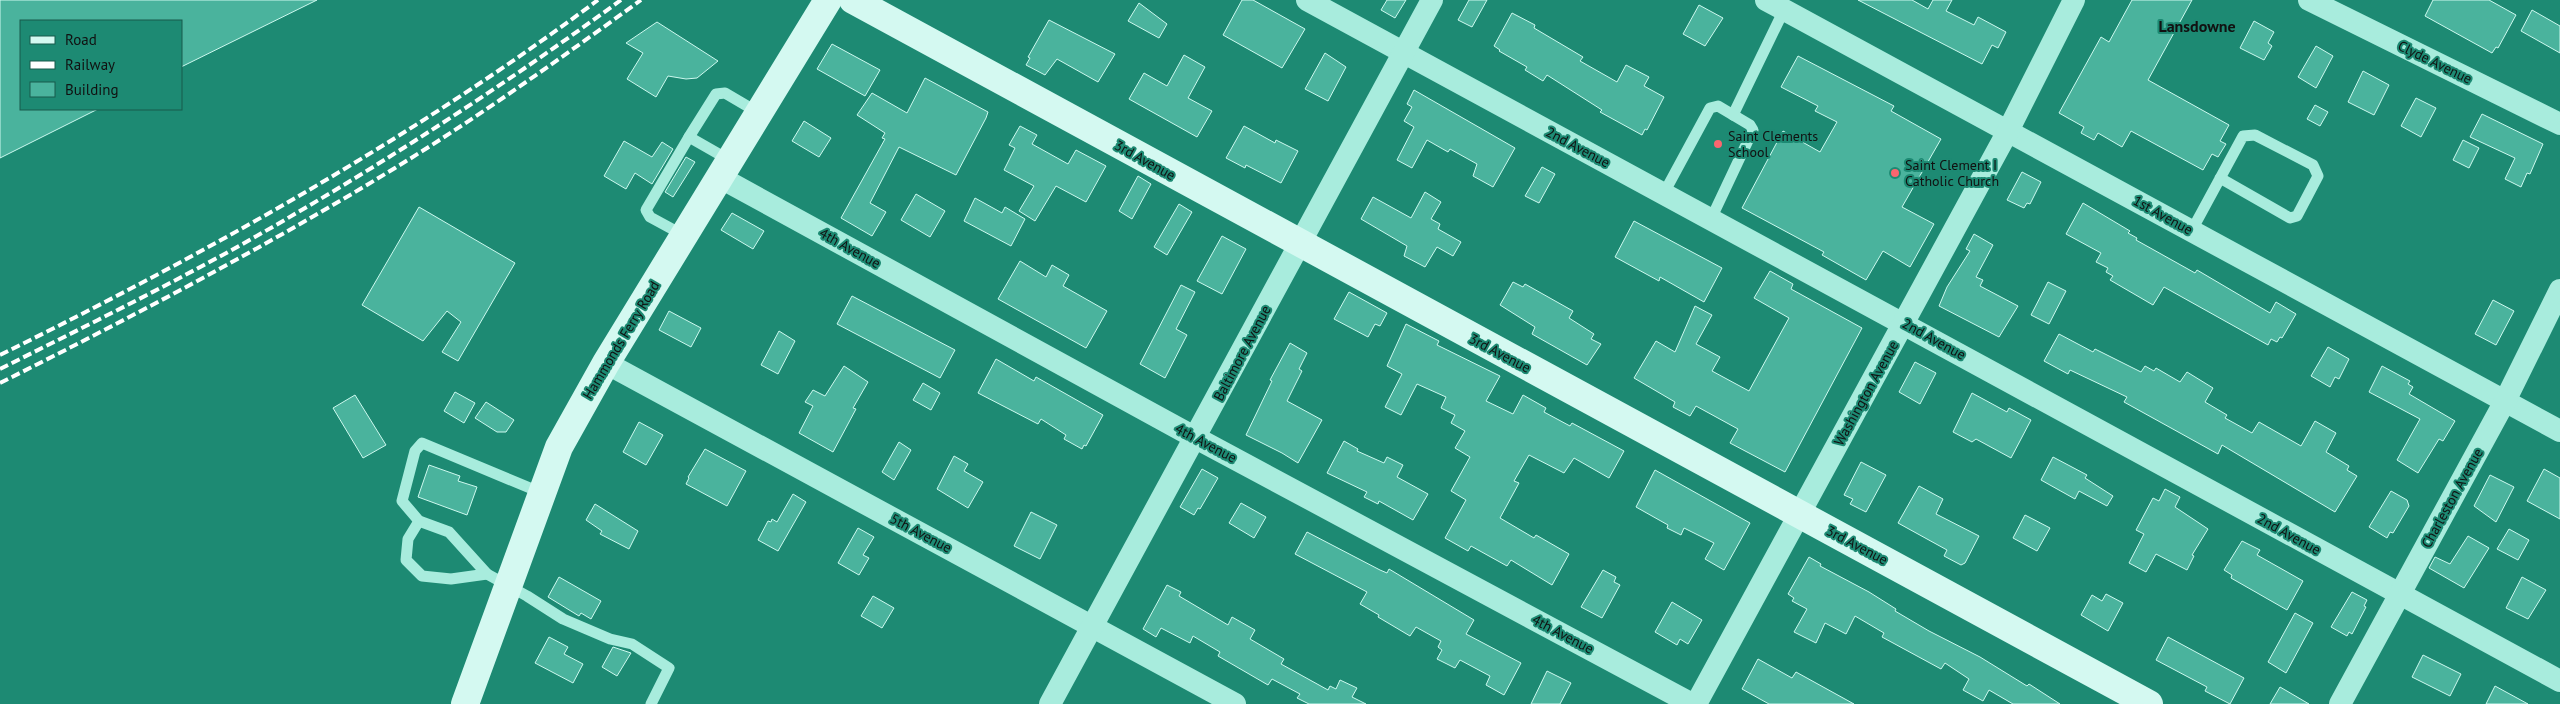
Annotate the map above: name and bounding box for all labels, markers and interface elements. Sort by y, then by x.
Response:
district label: Lansdowne [2158,16,2236,36]
legend [20,20,182,110]
text: Road [65,30,97,49]
street label: Clyde Avenue [2395,36,2475,88]
text: Railway [65,55,115,74]
text: Building [65,80,119,99]
street label: 2nd Avenue [1543,123,1613,171]
place label: Saint Clements School [1728,127,1818,161]
street label: 3rd Avenue [1111,136,1179,184]
marker: Saint Clements School [1712,138,1724,150]
place label: Saint Clement I Catholic Church [1905,156,1999,190]
marker: Saint Clement I Catholic Church [1889,167,1901,179]
street label: 1st Avenue [2130,191,2196,239]
street label: 4th Avenue [816,224,884,272]
street label: Hammonds Ferry Road [579,278,663,402]
street label: Baltimore Avenue [1209,302,1275,404]
street label: 2nd Avenue [1899,314,1969,364]
street label: 3rd Avenue [1466,329,1534,377]
street label: Washington Avenue [1830,337,1902,449]
street label: 4th Avenue [1172,419,1240,467]
street label: Charleston Avenue [2417,445,2487,551]
street label: 5th Avenue [887,509,955,557]
street label: 2nd Avenue [2254,509,2324,559]
street label: 3rd Avenue [1823,521,1891,569]
street label: 4th Avenue [1529,610,1597,658]

